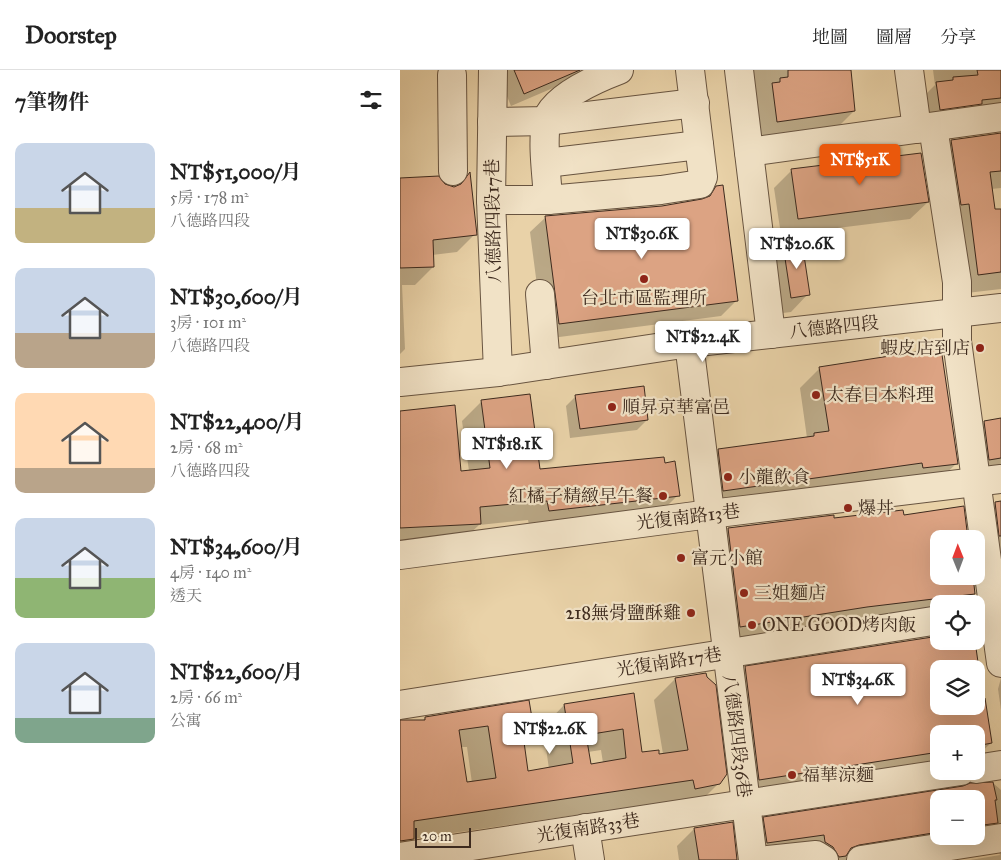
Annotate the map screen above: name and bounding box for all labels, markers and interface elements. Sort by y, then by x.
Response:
text: Doorstep [25,20,117,50]
text: 地圖 [812,26,848,48]
text: 圖層 [876,26,912,48]
text: 分享 [940,26,976,48]
icon: filters [357,86,385,114]
text: 7筆物件 [15,89,89,115]
pin: NT$51K [819,144,901,186]
text: NT$51K [830,150,890,169]
street label: 八德路四段17巷 [481,158,505,284]
text: NT$51,000/月 [170,159,302,185]
icon: home [55,163,115,223]
text: 5房 · 178 m² [170,188,249,207]
text: 八德路四段 [170,211,250,230]
pin: NT$30.6K [590,218,694,260]
text: NT$30.6K [606,224,678,243]
pin: NT$20.6K [745,228,849,270]
text: NT$20.6K [760,234,834,253]
marker: 台北市區監理所 [638,273,650,285]
text: NT$30,600/月 [170,284,303,310]
place label: 台北市區監理所 [581,287,707,309]
icon: home [55,288,115,348]
street label: 八德路四段 [788,311,880,343]
text: 3房 · 101 m² [170,313,246,332]
pin: NT$22.4K [651,320,755,363]
text: NT$22.4K [666,327,740,346]
text: 八德路四段 [170,336,250,355]
place label: 蝦皮店到店 [880,337,970,359]
marker: 蝦皮店到店 [974,342,986,354]
place label: 太春日本料理 [826,384,934,406]
marker: 太春日本料理 [810,389,822,401]
place label: 順昇京華富邑 [622,396,730,418]
marker: 順昇京華富邑 [606,401,618,413]
text: NT$22,400/月 [170,409,305,435]
icon: home [55,413,115,473]
pin: NT$18.1K [455,428,559,470]
text: NT$18.1K [472,434,542,453]
text: 2房 · 68 m² [170,438,243,457]
text: 八德路四段 [170,461,250,480]
place label: 小龍飲食 [738,466,810,488]
marker: 小龍飲食 [722,471,734,483]
place label: 紅橘子精緻早午餐 [509,485,653,507]
marker: 紅橘子精緻早午餐 [657,490,669,502]
place label: 爆丼 [858,497,894,519]
street label: 光復南路13巷 [635,500,741,534]
marker: 爆丼 [842,502,854,514]
north arrow [930,530,985,585]
map controls [930,530,985,845]
text: NT$34,600/月 [170,534,303,560]
icon: home [55,538,115,598]
place label: 富元小館 [691,547,763,569]
marker: 富元小館 [675,552,687,564]
text: 4房 · 140 m² [170,563,251,582]
place label: 三姐麵店 [754,582,826,604]
text: 透天 [170,586,202,605]
marker: 三姐麵店 [738,587,750,599]
button: locate [930,595,985,650]
place label: 218無骨鹽酥雞 [565,602,681,624]
marker: 218無骨鹽酥雞 [685,607,697,619]
place label: ONE GOOD烤肉飯 [762,614,916,636]
marker: ONE GOOD烤肉飯 [746,619,758,631]
street label: 光復南路17巷 [615,643,723,681]
text: NT$22,600/月 [170,659,303,685]
button: layers [930,660,985,715]
icon: home [55,663,115,723]
pin: NT$34.6K [806,664,910,706]
text: NT$34.6K [822,670,894,689]
street label: 八德路四段36巷 [718,673,756,799]
text: 2房 · 66 m² [170,688,242,707]
text: 公寓 [170,711,202,730]
pin: NT$22.6K [498,712,602,755]
text: NT$22.6K [513,719,587,738]
button: + [930,725,985,780]
place label: 福華涼麵 [802,764,874,786]
marker: 福華涼麵 [786,769,798,781]
button: − [930,790,985,845]
street label: 光復南路33巷 [535,809,641,847]
scale bar [415,825,471,848]
text: 20 m [422,828,452,845]

